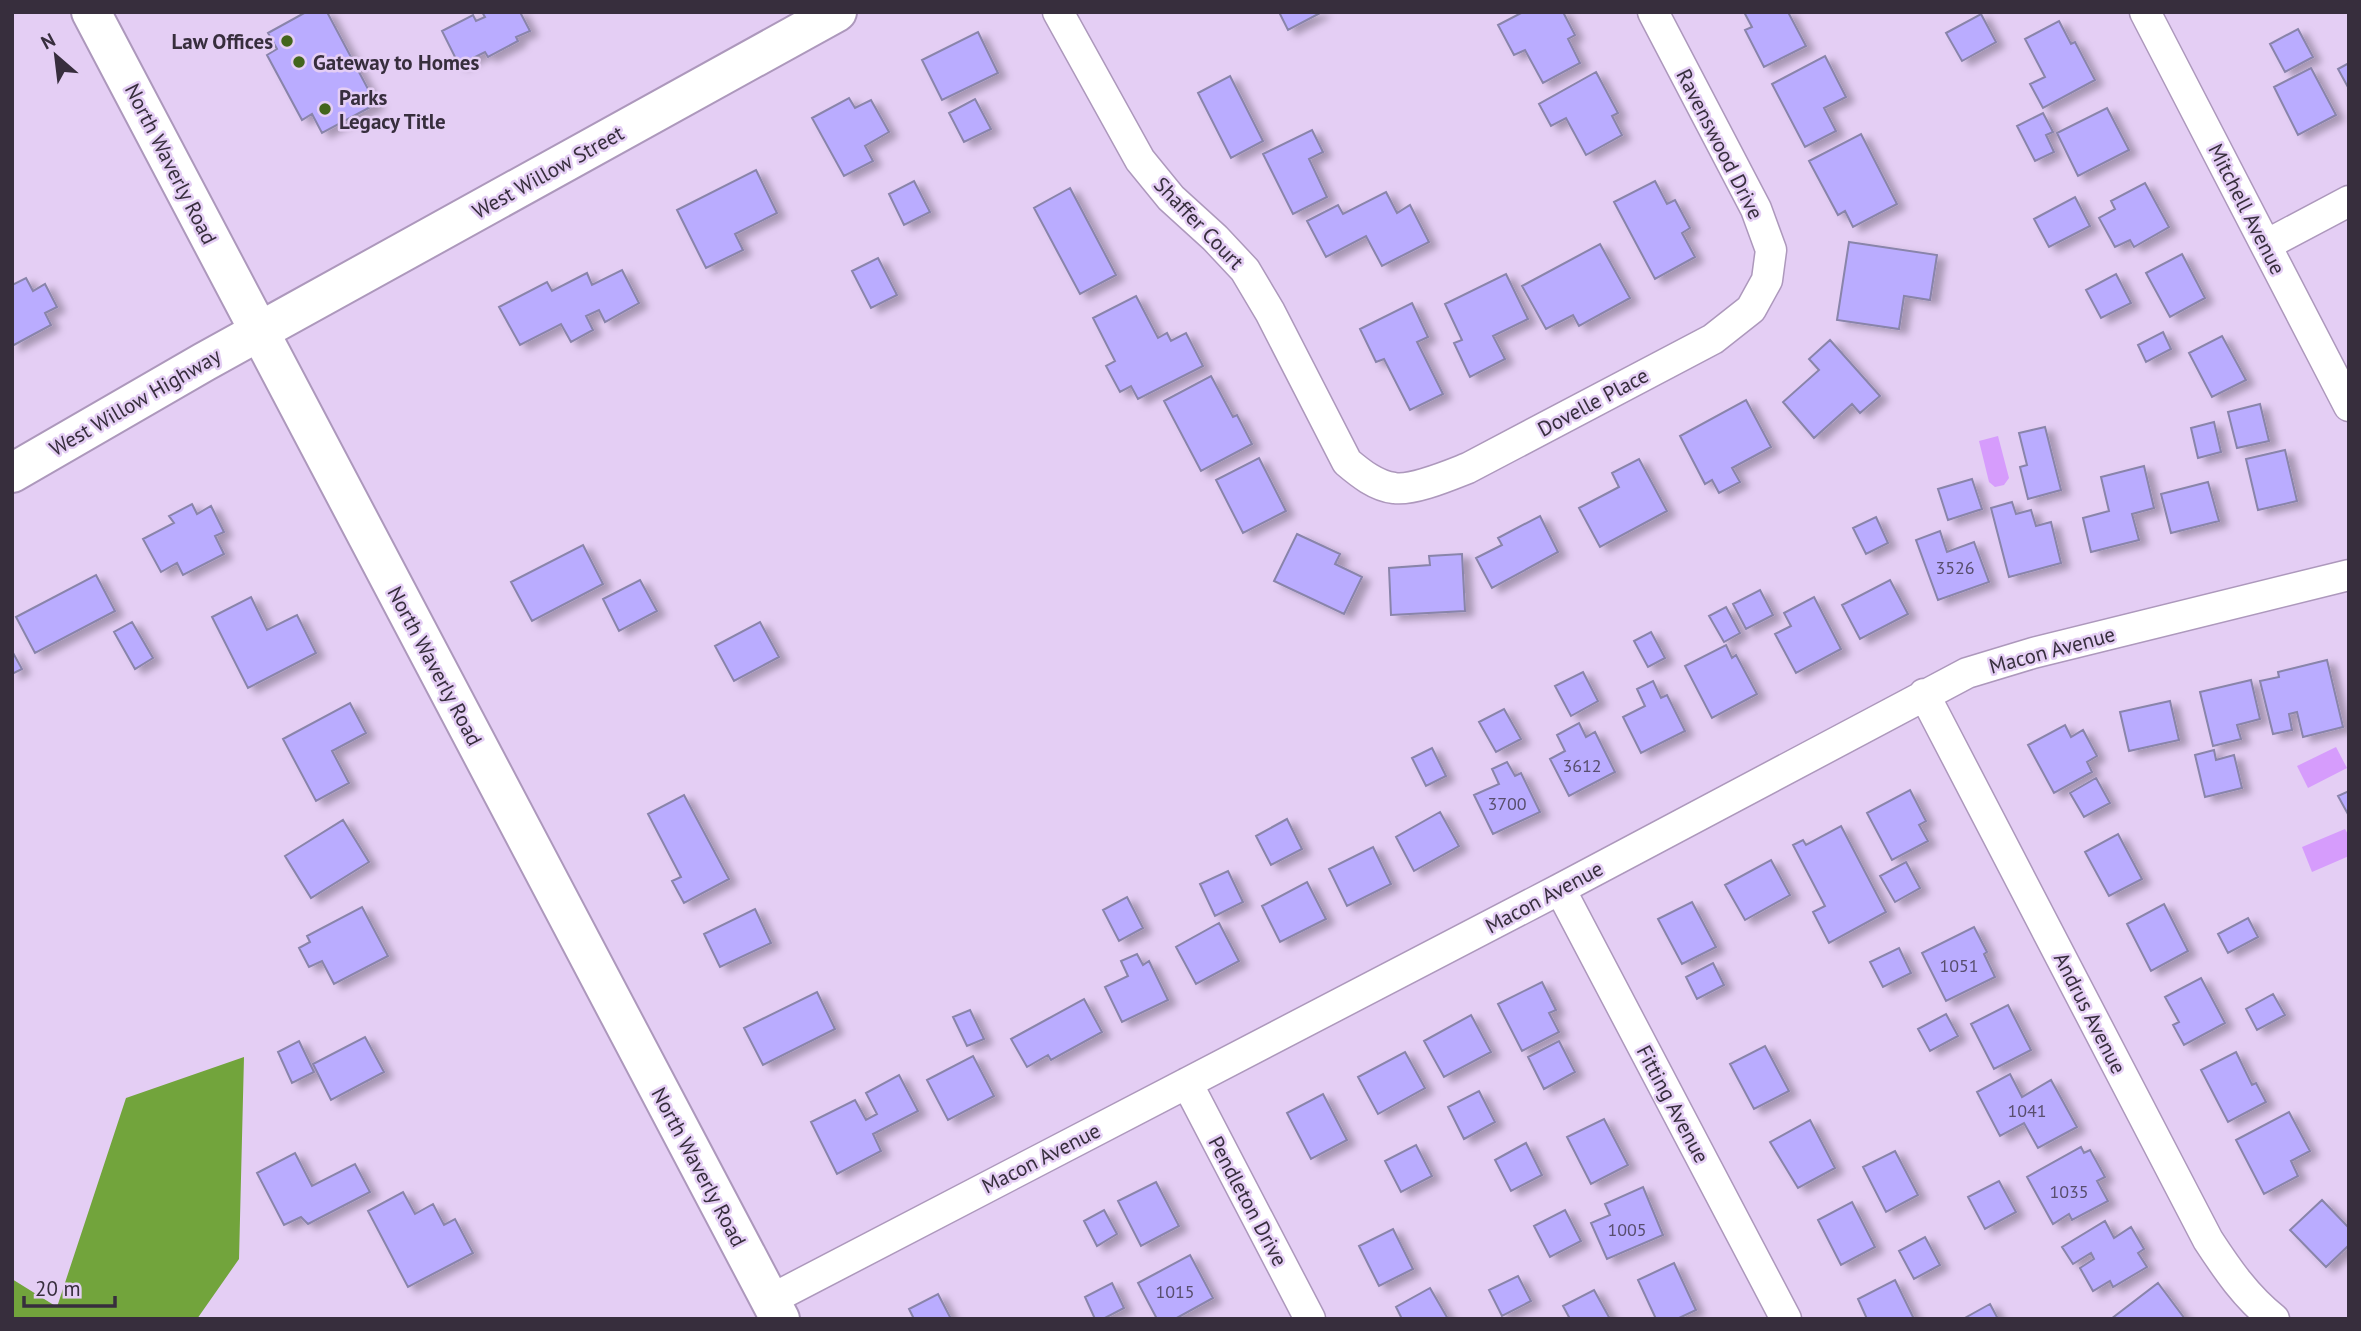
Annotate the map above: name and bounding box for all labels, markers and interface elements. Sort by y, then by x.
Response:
north arrow [21,21,91,91]
text: N [37,27,59,55]
place label: Law Offices [171,28,273,55]
marker: Law Offices [279,33,295,49]
place label: Gateway to Homes [313,49,479,76]
marker: Gateway to Homes [291,54,307,70]
street label: Ravenswood Drive [1670,64,1770,224]
street label: North Waverly Road [119,79,223,249]
place label: Parks Legacy Title [339,84,446,135]
marker: Parks Legacy Title [317,101,333,117]
street label: West Willow Street [468,119,628,225]
street label: Mitchell Avenue [2202,139,2292,279]
street label: Shaffer Court [1148,171,1250,275]
street label: West Willow Highway [45,342,226,462]
street label: Dovelle Place [1533,361,1653,443]
house number: 3526 [1935,556,1975,579]
street label: North Waverly Road [382,582,488,750]
street label: Macon Avenue [1986,620,2118,680]
house number: 3612 [1562,754,1602,777]
house number: 3700 [1487,792,1527,815]
street label: Macon Avenue [1481,855,1607,939]
street label: Andrus Avenue [2048,948,2132,1078]
house number: 1051 [1939,954,1979,977]
street label: Fitting Avenue [1631,1040,1715,1168]
street label: North Waverly Road [646,1083,752,1251]
house number: 1041 [2007,1099,2047,1122]
street label: Macon Avenue [977,1117,1105,1199]
street label: Pendleton Drive [1202,1131,1294,1271]
house number: 1035 [2049,1180,2089,1203]
house number: 1005 [1607,1218,1647,1241]
scale bar [24,1264,116,1308]
text: 20 m [35,1275,81,1302]
house number: 1015 [1155,1280,1195,1303]

